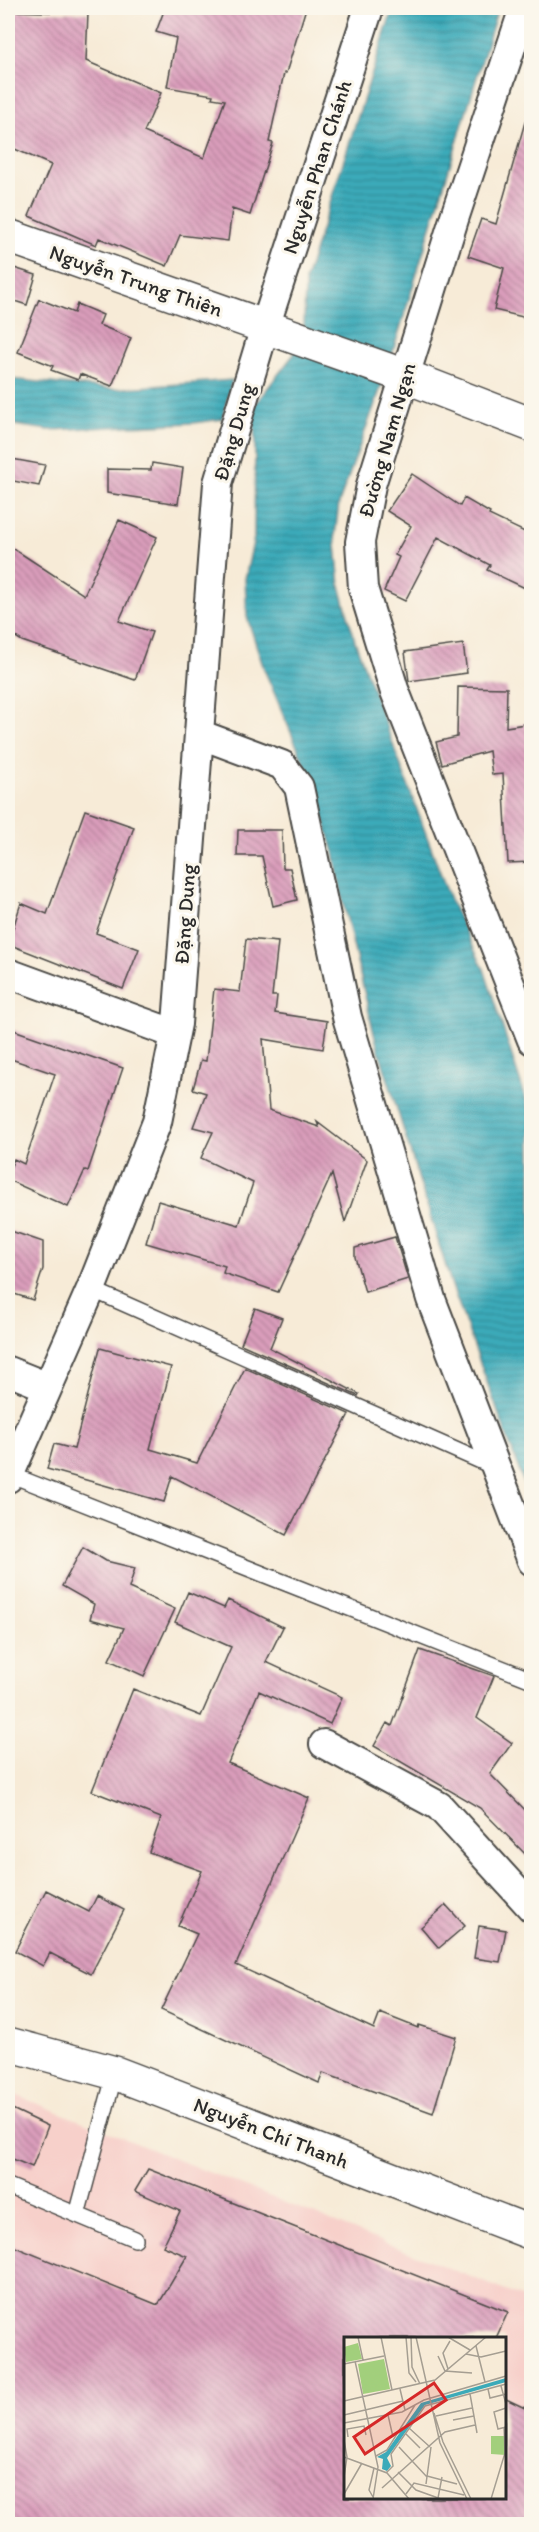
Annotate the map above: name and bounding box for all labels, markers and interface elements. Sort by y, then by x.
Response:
street label: Nguyễn Phan Chánh [277,77,356,257]
street label: Nguyễn Trung Thiên [46,239,226,322]
street label: Đường Nam Ngạn [352,359,421,520]
street label: Đặng Dung [208,380,259,484]
street label: Đặng Dung [169,863,200,965]
street label: Nguyễn Chí Thanh [190,2092,352,2174]
inset map [344,2337,506,2499]

